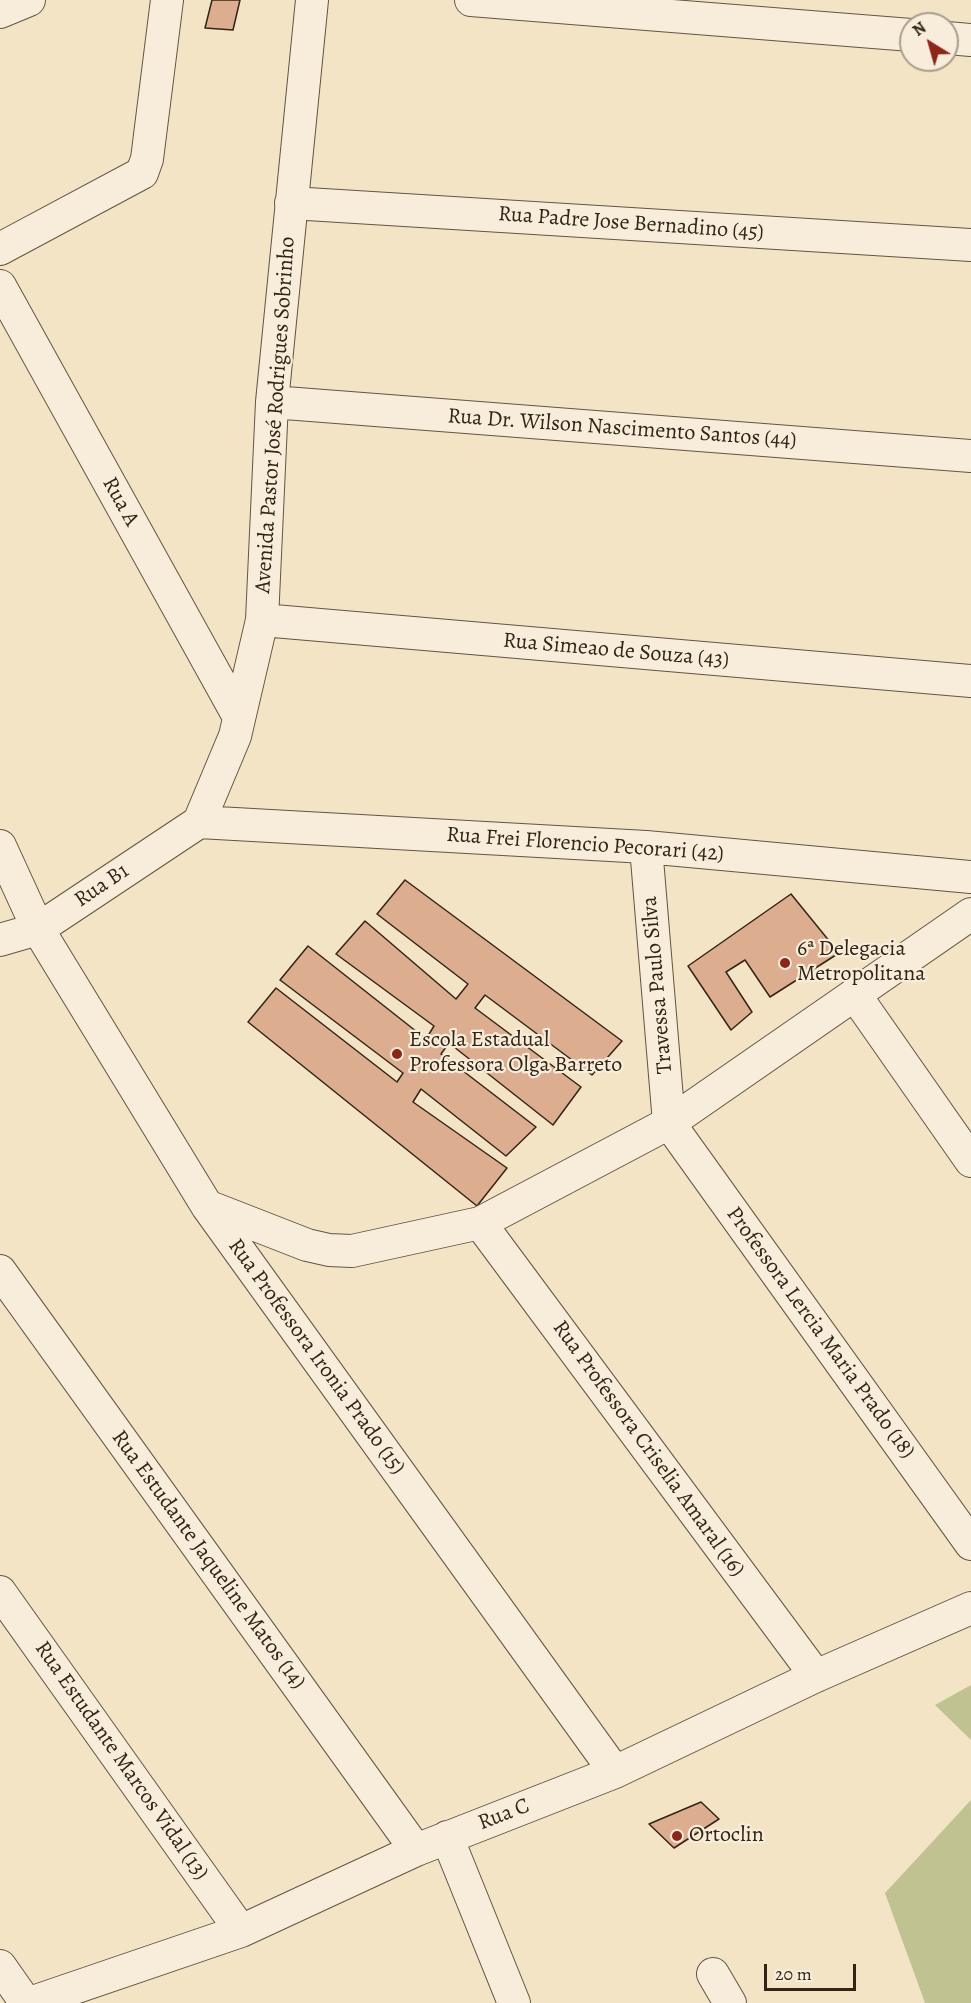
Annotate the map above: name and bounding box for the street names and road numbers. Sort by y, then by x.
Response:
street label: Rua Padre Jose Bernadino (45) [497,202,765,246]
street label: Avenida Pastor José Rodrigues Sobrinho [250,236,302,594]
street label: Rua Dr. Wilson Nascimento Santos (44) [447,404,797,454]
street label: Rua A [96,473,144,531]
street label: Rua Simeao de Souza (43) [502,628,730,674]
street label: Rua Frei Florencio Pecorari (42) [445,822,725,868]
street label: Rua B1 [70,858,134,914]
street label: Travessa Paulo Silva [637,895,679,1075]
street label: Professora Lercia Maria Prado (18) [720,1202,920,1464]
street label: Rua Professora Ironia Prado (15) [222,1234,410,1480]
street label: Rua Professora Criselia Amaral (16) [546,1316,750,1582]
street label: Rua Estudante Jaqueline Matos (14) [105,1426,311,1694]
street label: Rua Estudante Marcos Vidal (13) [28,1637,214,1885]
street label: Rua C [474,1793,534,1837]

